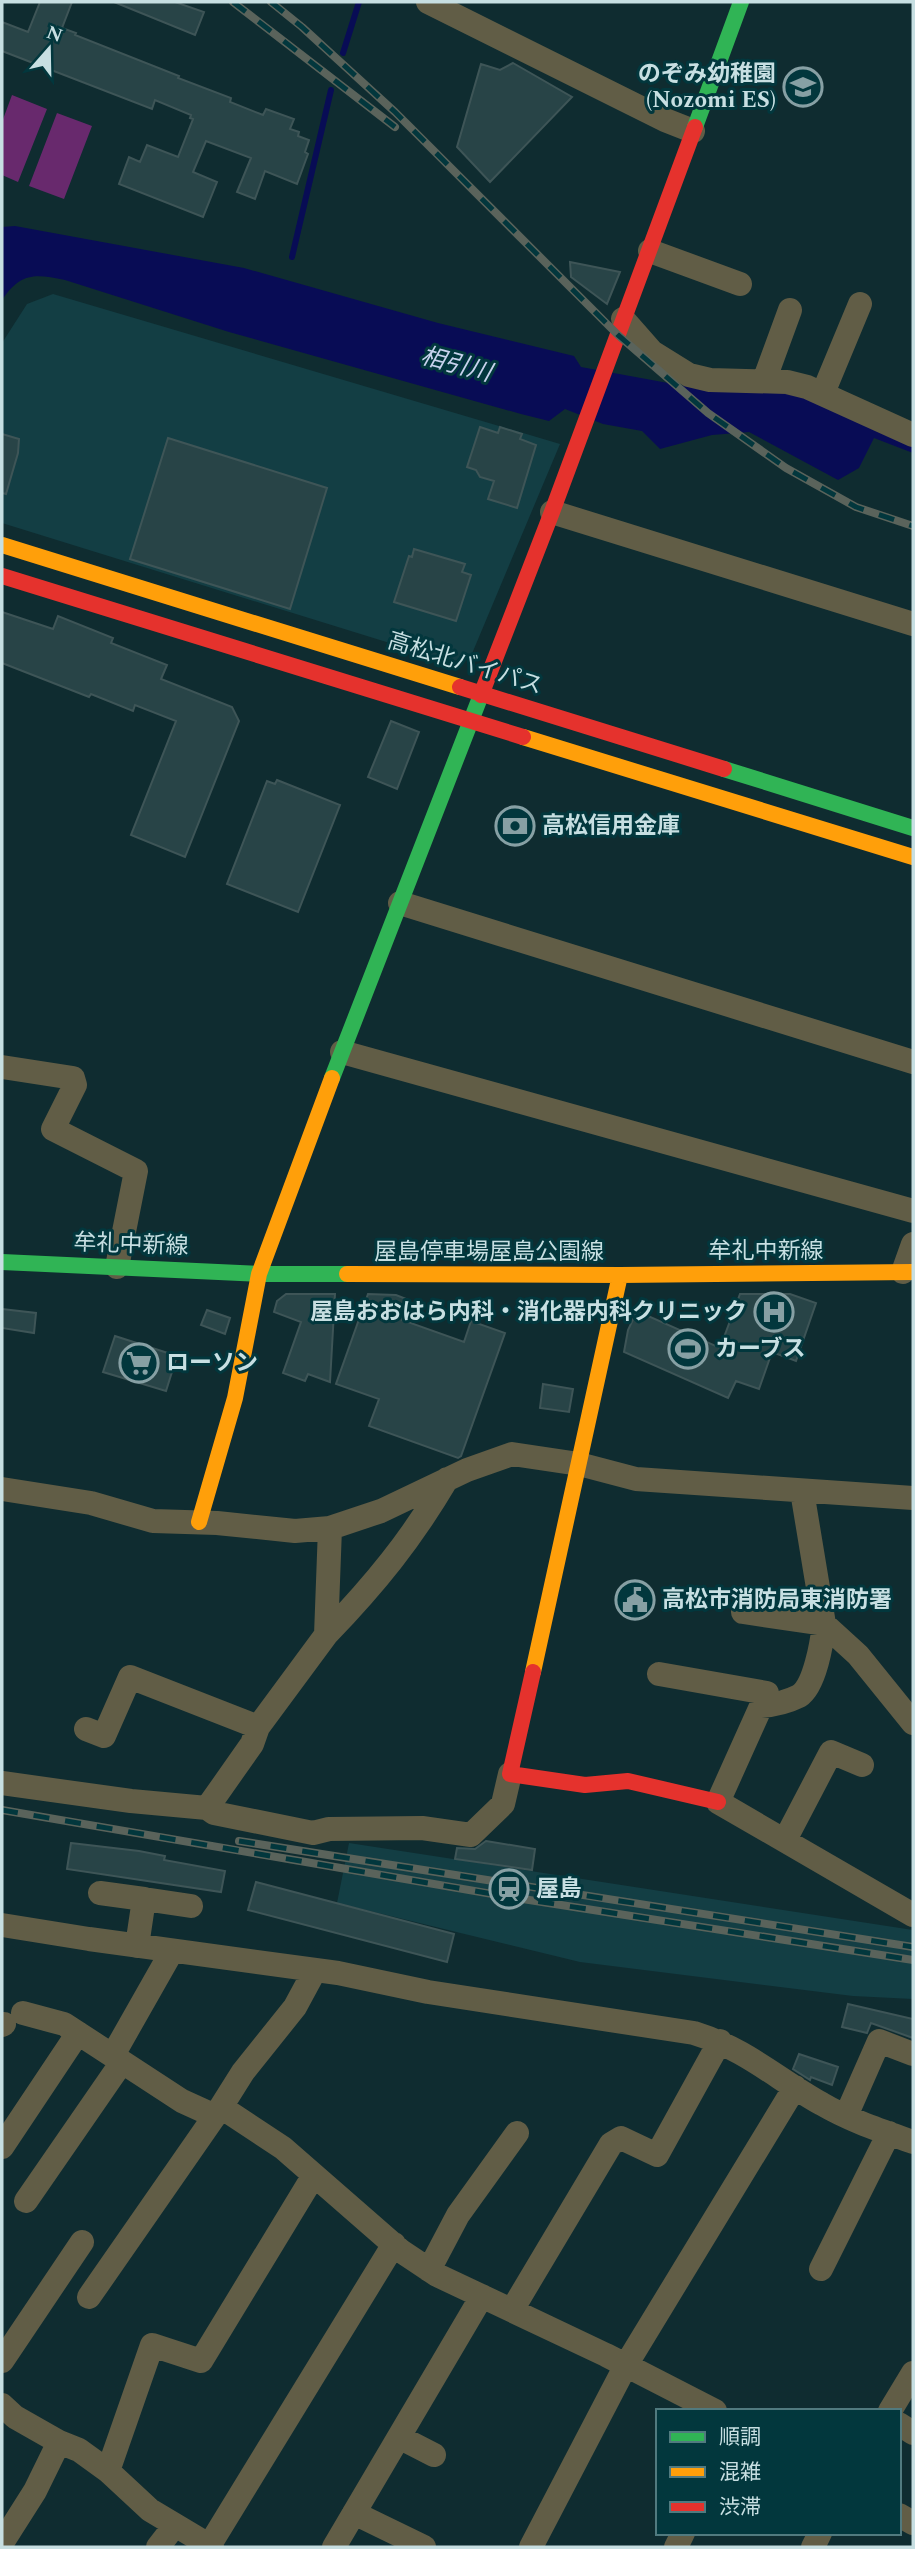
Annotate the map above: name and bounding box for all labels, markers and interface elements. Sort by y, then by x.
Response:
north arrow [14,14,84,84]
text: N [42,18,67,51]
place label: のぞみ幼稚園 (Nozomi ES) [638,57,776,118]
school or university icon: のぞみ幼稚園 (Nozomi ES) [782,66,824,108]
water label: 相引川 [417,338,498,392]
street label: 高松北バイパス [383,624,547,704]
bank icon: 高松信用金庫 [494,805,536,847]
place label: 高松信用金庫 [542,809,680,844]
street label: 牟礼中新線 [73,1226,189,1264]
street label: 牟礼中新線 [709,1234,824,1269]
street label: 屋島停車場屋島公園線 [374,1235,604,1270]
hospital icon: 屋島おおはら内科・消化器内科クリニック [753,1291,795,1333]
place label: 屋島おおはら内科・消化器内科クリニック [310,1295,747,1330]
sports icon: カーブス [667,1328,709,1370]
place label: カーブス [715,1332,806,1367]
supermarket icon: ローソン [118,1342,160,1384]
place label: ローソン [166,1346,258,1381]
public building icon: 高松市消防局東消防署 [614,1579,656,1621]
place label: 高松市消防局東消防署 [662,1583,892,1618]
station icon: 屋島 [488,1868,530,1910]
place label: 屋島 [536,1872,582,1907]
legend [656,2409,901,2535]
text: 順調 [719,2422,761,2454]
text: 混雑 [719,2457,761,2489]
text: 渋滞 [719,2492,761,2524]

